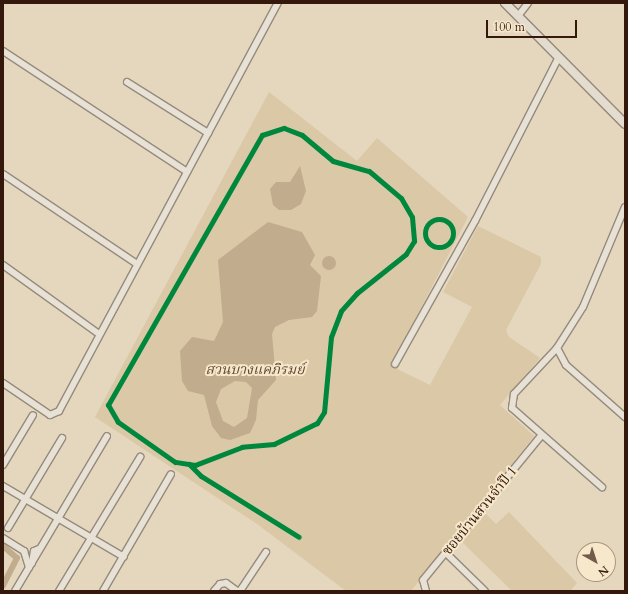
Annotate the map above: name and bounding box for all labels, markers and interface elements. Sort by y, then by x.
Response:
scale bar [488,12,579,38]
text: 100 m [493,19,525,35]
park label: สวนบางแคภิรมย์ [205,362,305,378]
street label: ซอยบ้านสวนจำปี 1 [439,463,521,559]
north arrow [576,542,616,582]
text: N [595,562,612,580]

